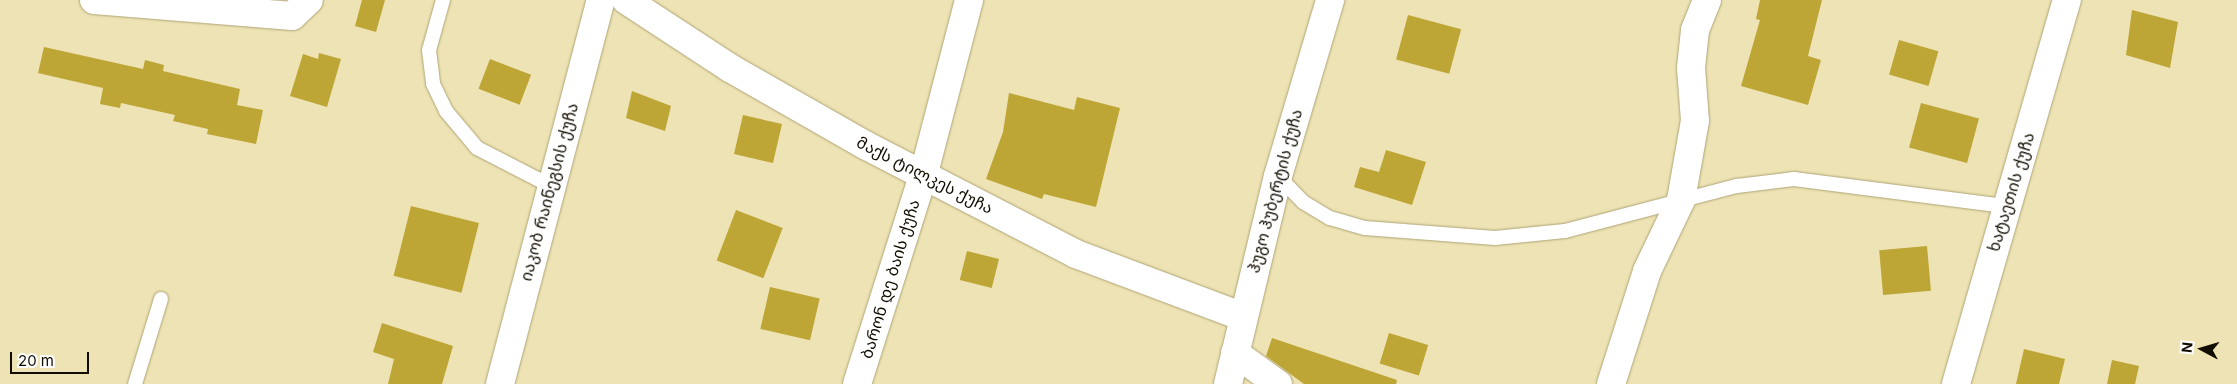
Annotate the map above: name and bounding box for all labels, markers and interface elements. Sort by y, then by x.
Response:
street label: იაკობ რაინეგსის ქუჩა [516,101,582,283]
street label: ჰუგო ჰუბერტის ქუჩა [1244,107,1306,275]
street label: ხატაეთის ქუჩა [1984,130,2038,254]
street label: მაქს ტილკეს ქუჩა [854,132,996,218]
street label: ბარონ დე ბაის ქუჩა [857,197,923,361]
north arrow [2177,324,2227,374]
text: N [2178,341,2196,354]
scale bar [12,342,91,374]
text: 20 m [18,351,54,370]

